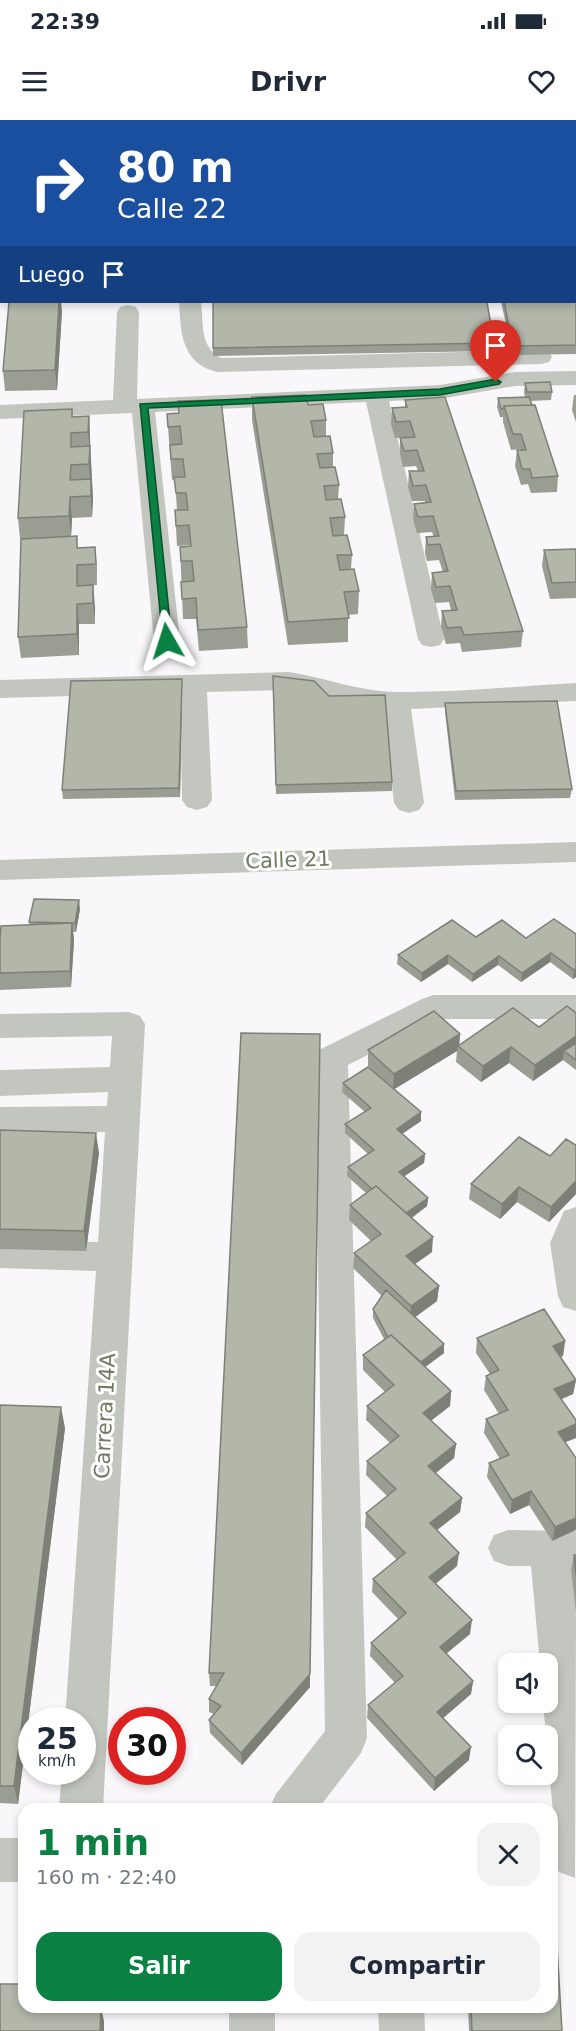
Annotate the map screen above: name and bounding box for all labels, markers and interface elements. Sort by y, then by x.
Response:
text: 22:39 [30,9,100,34]
icon: menu [18,65,51,98]
icon: heart [525,65,558,98]
text: Drivr [250,66,326,97]
text: 80 m [117,143,234,192]
icon: right [18,144,96,222]
text: Calle 22 [117,193,227,224]
icon: arrive [97,258,130,291]
text: Luego [18,262,85,287]
pin [470,320,521,382]
icon: arrive [479,329,512,362]
position arrow [135,609,199,673]
street label: Calle 21 [245,847,331,873]
street label: Carrera 14A [90,1352,120,1480]
map controls [498,1653,558,1785]
button: sound [498,1653,558,1713]
speed limit sign: 30 [108,1707,186,1785]
text: 25 [36,1721,78,1756]
button: search [498,1725,558,1785]
text: km/h [38,1752,76,1770]
text: 1 min [36,1822,149,1863]
button: close [477,1823,540,1886]
text: 160 m · 22:40 [36,1865,177,1889]
button: Salir [36,1932,282,2001]
button: Compartir [294,1932,540,2001]

